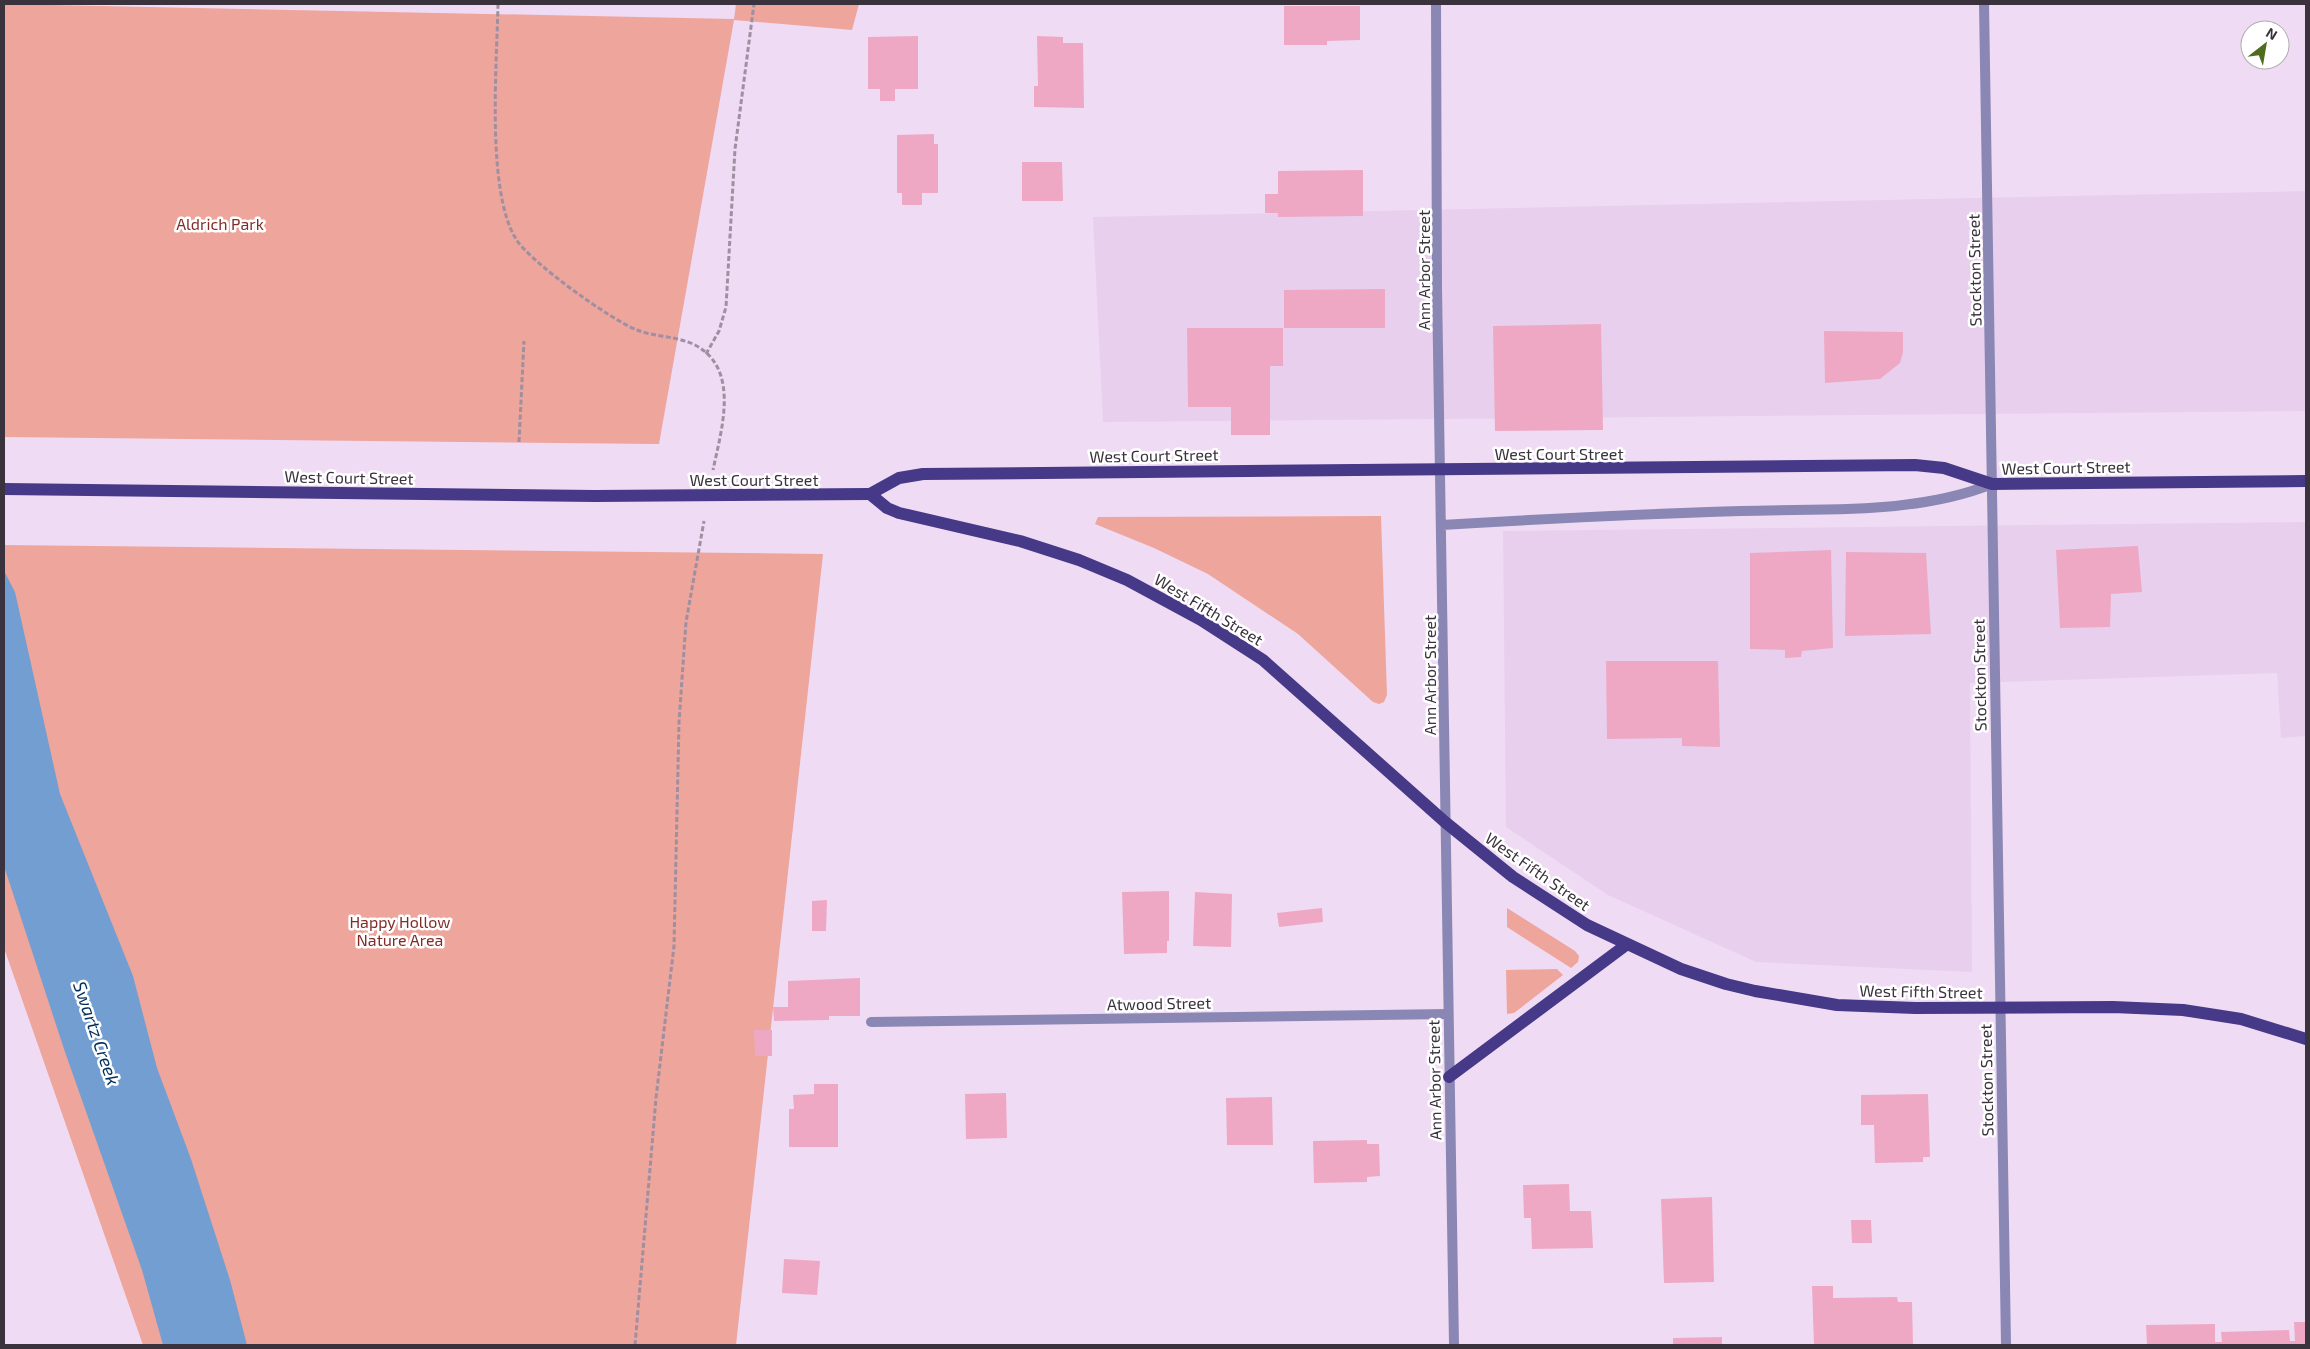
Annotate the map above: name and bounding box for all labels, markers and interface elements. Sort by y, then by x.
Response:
north arrow [2240,20,2290,70]
text: N [2263,24,2281,43]
street label: Ann Arbor Street [1414,210,1433,330]
park label: Aldrich Park [176,214,264,233]
street label: Stockton Street [1964,214,1984,326]
street label: West Court Street [1089,444,1219,466]
street label: West Court Street [1494,444,1624,463]
street label: West Court Street [2001,456,2131,478]
street label: West Court Street [284,466,414,488]
street label: West Court Street [689,470,819,489]
street label: West Fifth Street [1151,569,1267,649]
street label: Ann Arbor Street [1420,615,1439,735]
street label: Stockton Street [1969,619,1989,731]
street label: West Fifth Street [1482,828,1594,914]
park label: Happy Hollow Nature Area [349,912,451,949]
water label: Swartz Creek [69,978,125,1088]
street label: West Fifth Street [1859,980,1983,1002]
street label: Atwood Street [1107,993,1211,1013]
street label: Ann Arbor Street [1423,1020,1445,1140]
street label: Stockton Street [1976,1024,1996,1136]

